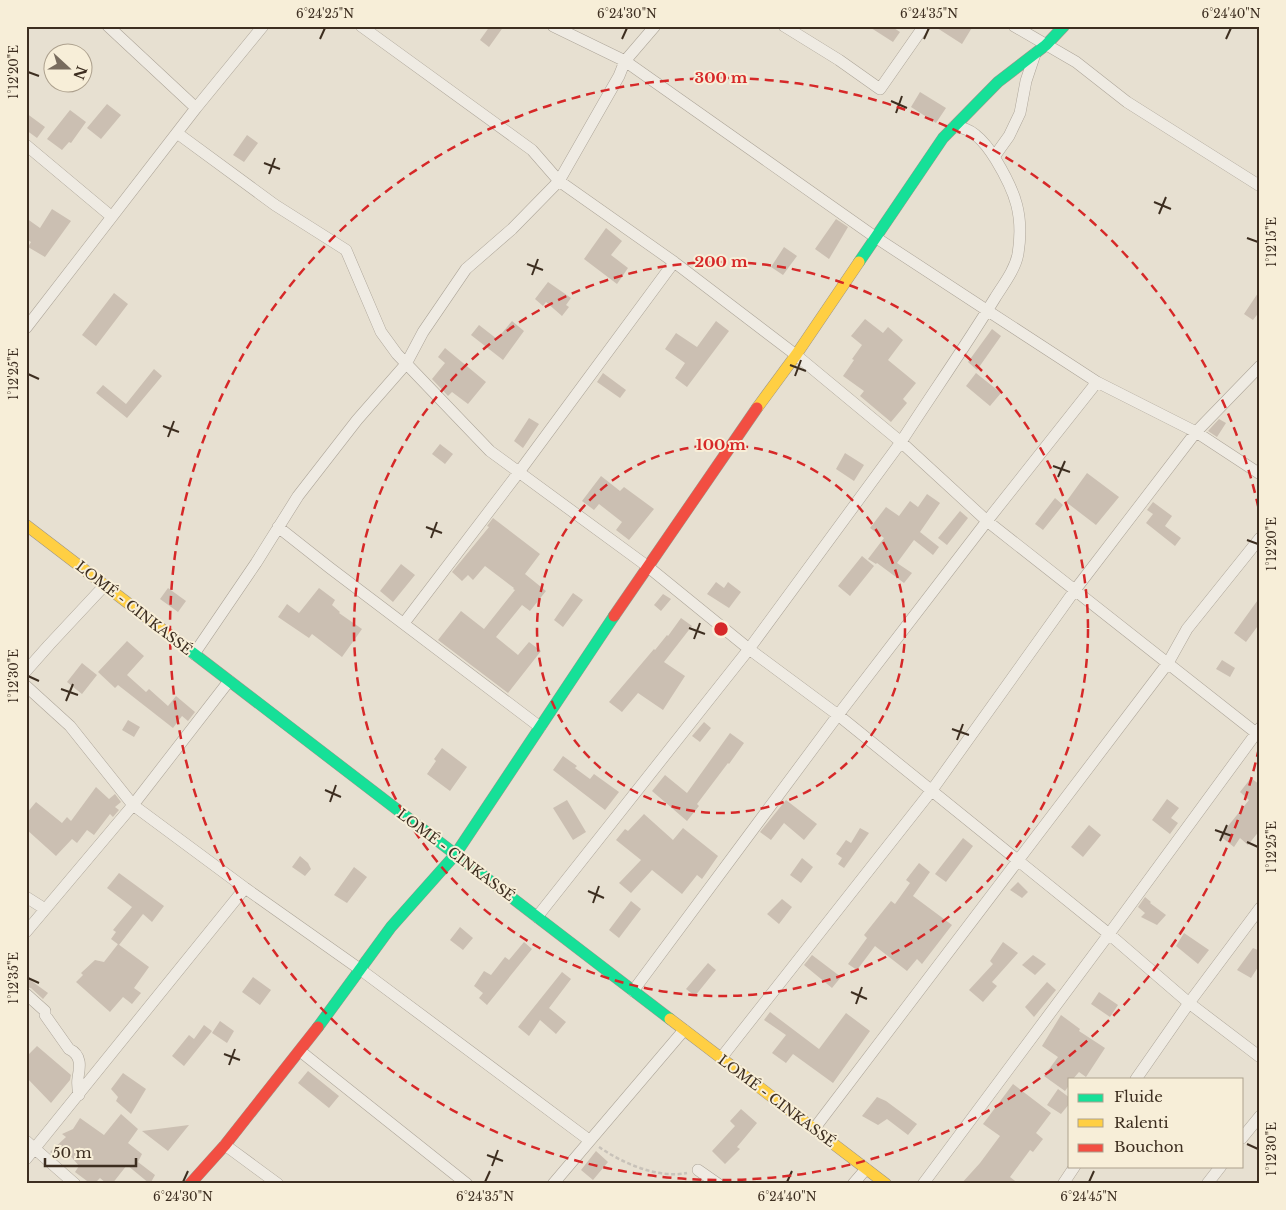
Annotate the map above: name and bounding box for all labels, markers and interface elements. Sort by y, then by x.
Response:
text: 6°24'25"N [296,6,354,21]
text: 6°24'30"N [597,6,657,21]
text: 6°24'35"N [900,6,958,21]
text: 6°24'40"N [1201,6,1261,21]
north arrow [42,42,92,92]
text: 1°12'20"E [6,45,21,99]
text: N [69,63,91,82]
text: 300 m [695,68,748,87]
text: 1°12'15"E [1264,217,1279,267]
text: 200 m [695,252,748,271]
text: 1°12'25"E [6,348,21,400]
text: 100 m [696,435,746,454]
text: 1°12'20"E [1264,517,1279,571]
street label: LOMÉ - CINKASSÉ [72,557,196,659]
centre of rings [712,620,730,638]
text: 1°12'30"E [6,649,21,703]
street label: LOMÉ - CINKASSÉ [394,805,518,905]
text: 1°12'25"E [1264,821,1279,873]
text: 1°12'35"E [6,952,21,1004]
street label: LOMÉ - CINKASSÉ [715,1051,839,1151]
legend [1068,1078,1244,1168]
text: Fluide [1114,1087,1163,1106]
text: Ralenti [1114,1113,1169,1132]
text: 1°12'30"E [1264,1122,1279,1176]
scale bar [45,1135,136,1167]
text: Bouchon [1114,1137,1184,1156]
text: 50 m [52,1143,92,1162]
text: 6°24'30"N [153,1189,213,1204]
text: 6°24'35"N [456,1189,514,1204]
text: 6°24'40"N [757,1189,817,1204]
text: 6°24'45"N [1060,1189,1118,1204]

